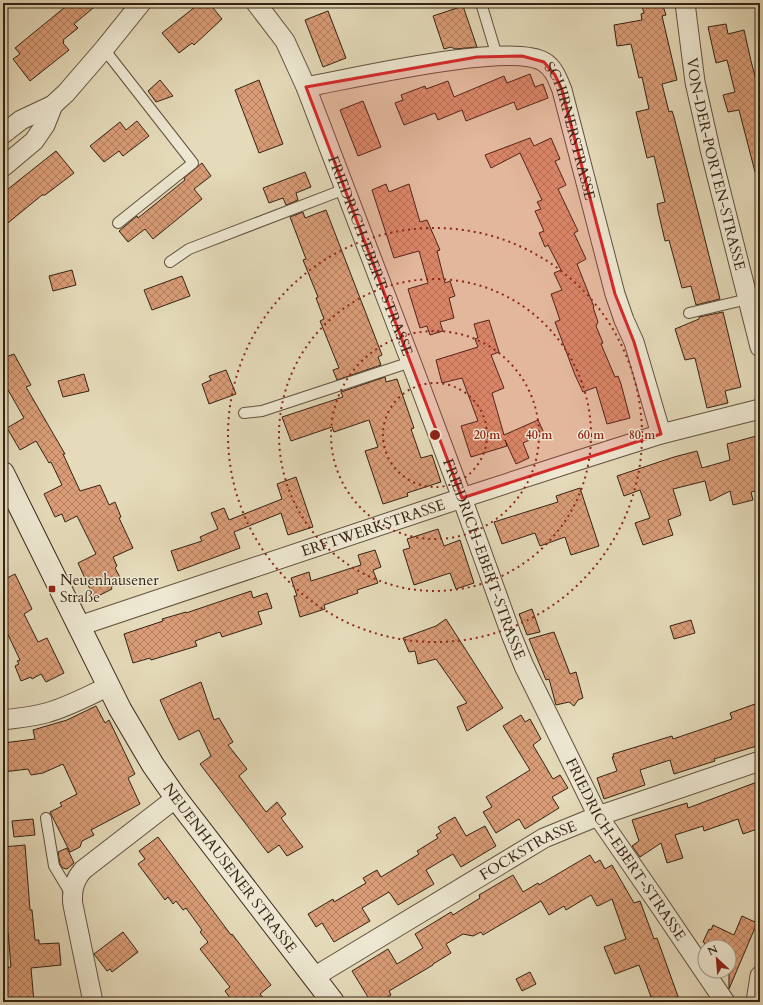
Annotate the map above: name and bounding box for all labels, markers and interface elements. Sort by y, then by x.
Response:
street label: VON-DER-PORTEN-STRASSE [682,56,750,272]
street label: SCHIRNERSTRASSE [540,57,600,202]
street label: FRIEDRICH-EBERT-STRASSE [323,153,418,359]
text: 20 m [474,427,501,443]
text: 40 m [526,427,553,443]
text: 60 m [578,427,605,443]
text: 80 m [629,427,656,443]
centre of rings [428,428,442,442]
street label: FRIEDRICH-EBERT-STRASSE [438,456,530,663]
street label: ERFTWERKSTRASSE [298,494,448,561]
place label: Neuenhausener Straße [60,570,159,607]
marker: Neuenhausener Straße [47,584,57,594]
street label: FRIEDRICH-EBERT-STRASSE [561,755,691,944]
street label: NEUENHAUSENER STRASSE [159,779,302,957]
street label: FOCKSTRASSE [476,816,580,885]
north arrow [697,939,737,979]
text: N [705,941,721,959]

